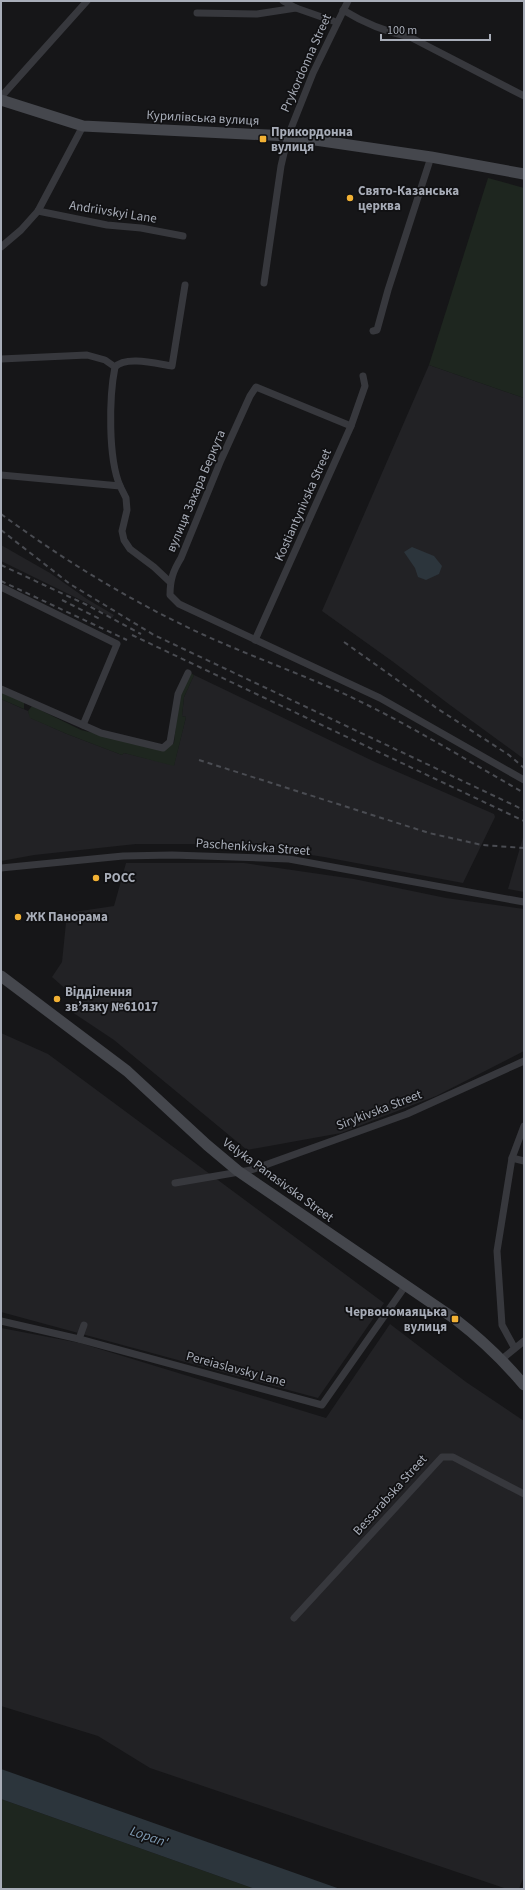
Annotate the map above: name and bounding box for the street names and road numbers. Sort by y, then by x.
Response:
street label: Prykordonna Street [276,10,336,115]
street label: Курилівська вулиця [146,106,260,130]
street label: Andriivskyi Lane [68,196,158,228]
street label: вулиця Захара Беркута [162,427,230,555]
street label: Kostiantynivska Street [270,445,336,564]
street label: Paschenkivska Street [195,834,311,860]
street label: Sirykivska Street [334,1085,425,1135]
street label: Velyka Panasivska Street [219,1134,338,1227]
street label: Pereiaslavsky Lane [184,1347,288,1391]
street label: Bessarabska Street [349,1450,432,1539]

